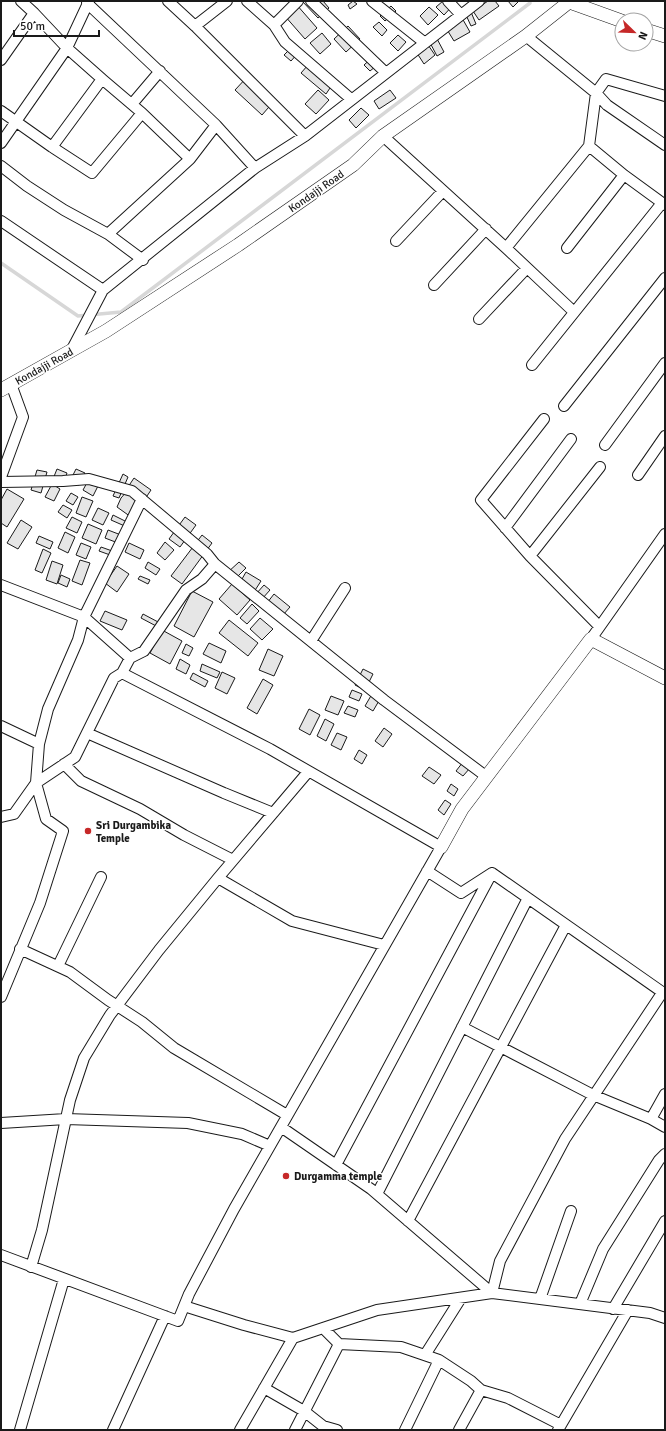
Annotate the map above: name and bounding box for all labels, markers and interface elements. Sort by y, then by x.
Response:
scale bar [14,12,99,38]
north arrow [614,12,654,52]
text: 50 m [20,19,45,34]
text: N [635,30,650,42]
street label: Kondajji Road [286,167,347,215]
street label: Kondajji Road [13,345,76,388]
place label: Sri Durgambika Temple [96,819,171,845]
marker: Sri Durgambika Temple [83,826,93,836]
place label: Durgamma temple [294,1170,383,1183]
marker: Durgamma temple [281,1171,291,1181]

